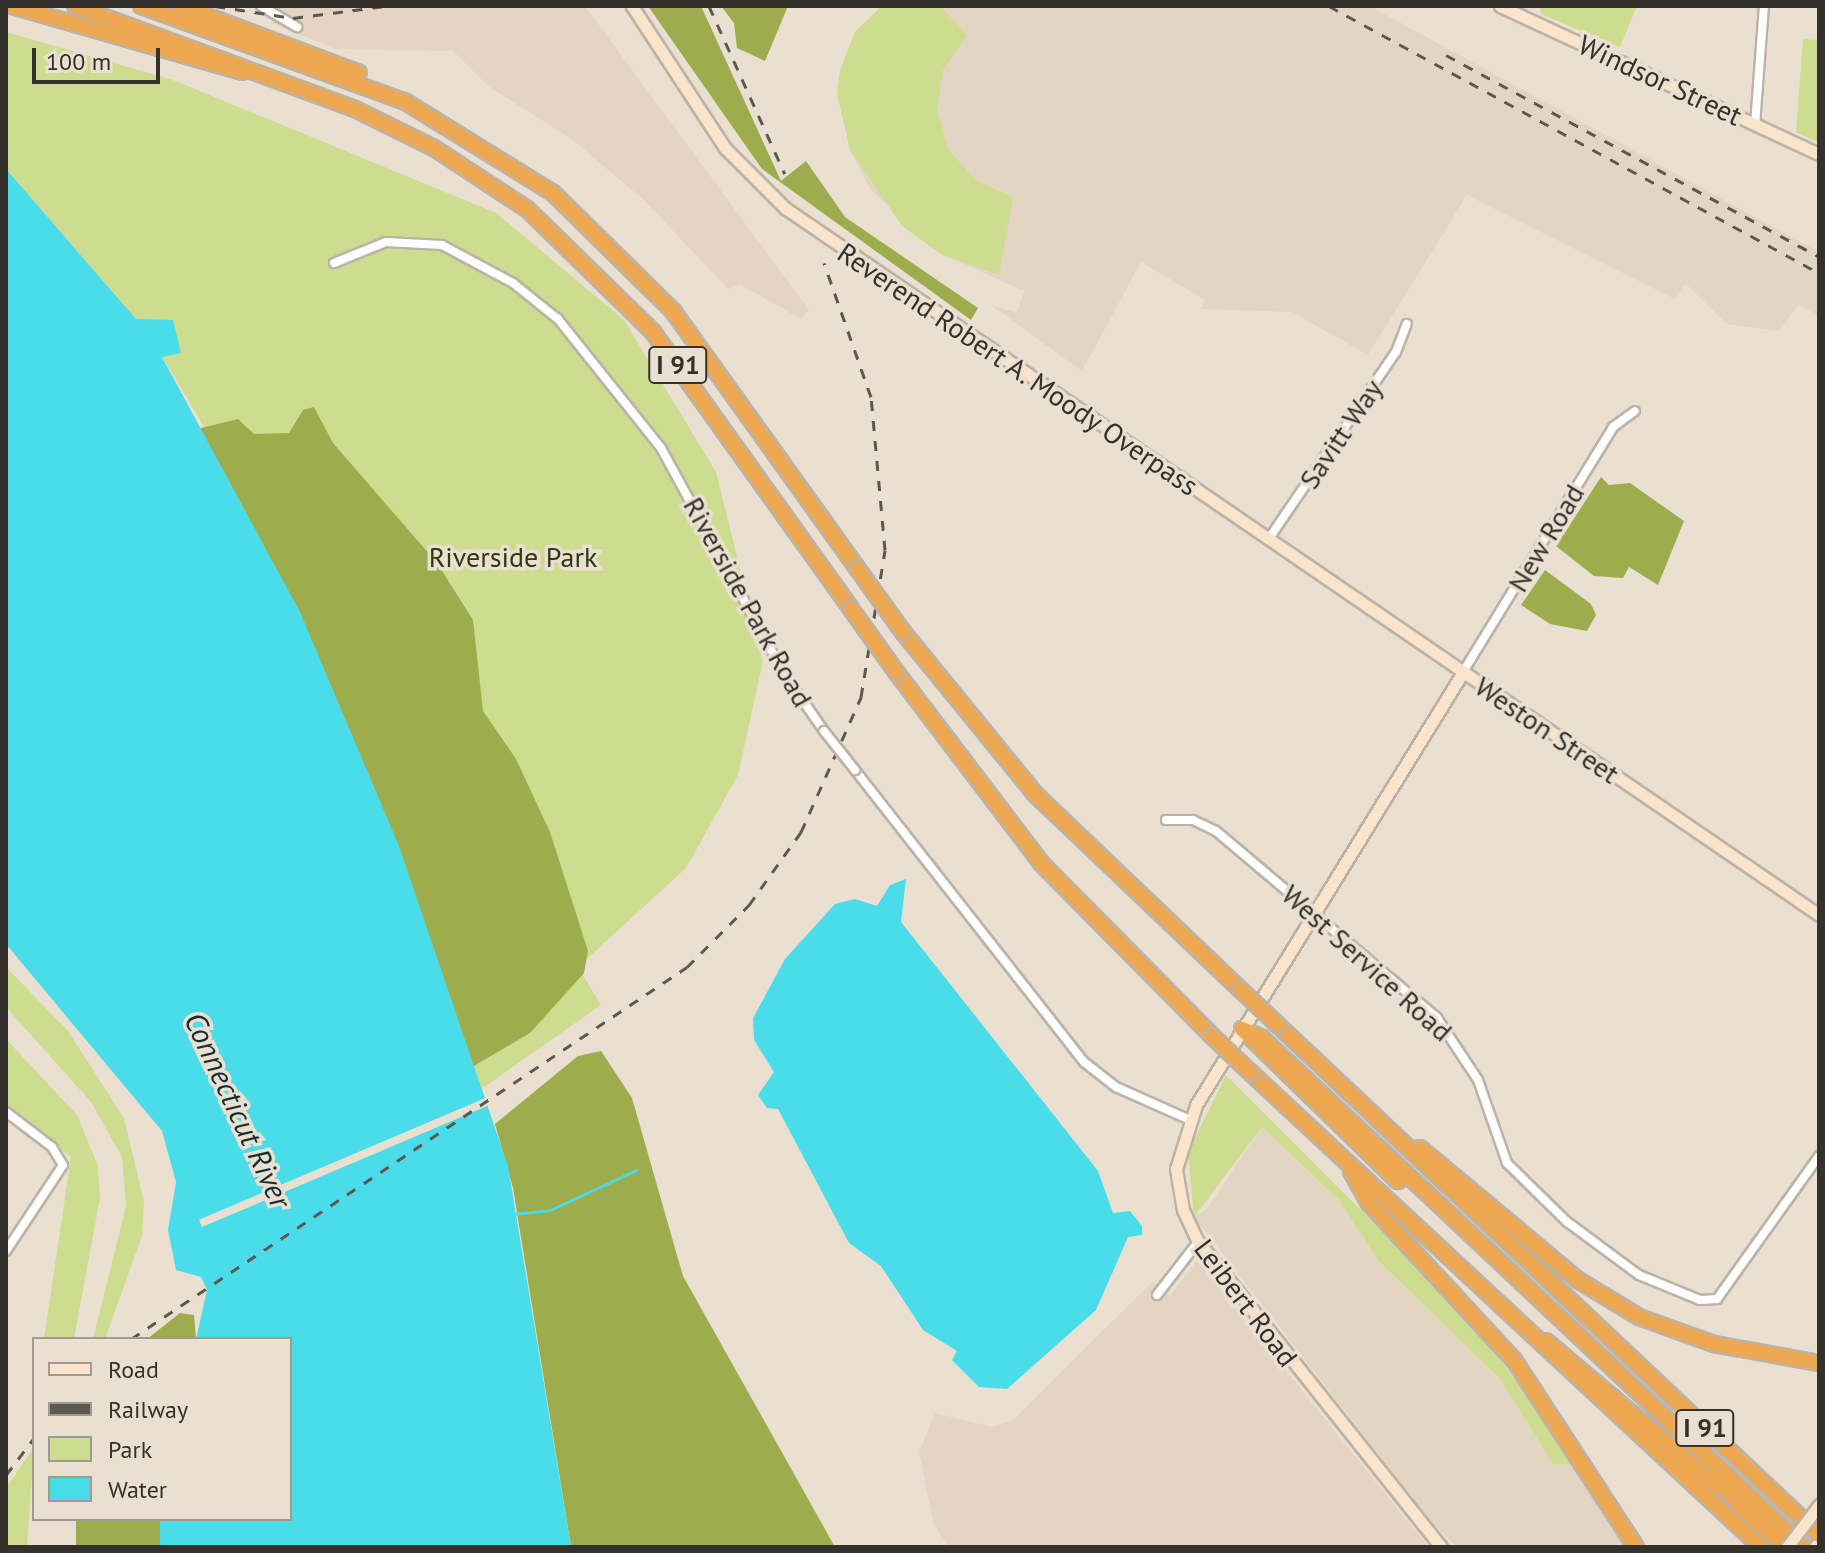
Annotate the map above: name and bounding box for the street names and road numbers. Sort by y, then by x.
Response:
street label: Windsor Street [1573,28,1747,132]
street label: Reverend Robert A. Moody Overpass [830,234,1206,504]
road number: I 91 [648,343,708,387]
street label: Savitt Way [1292,373,1390,495]
street label: New Road [1501,478,1591,598]
street label: Riverside Park Road [676,491,820,713]
street label: Weston Street [1469,670,1625,790]
street label: West Service Road [1275,878,1459,1048]
street label: Leibert Road [1187,1233,1305,1373]
road number: I 91 [1675,1406,1735,1450]

